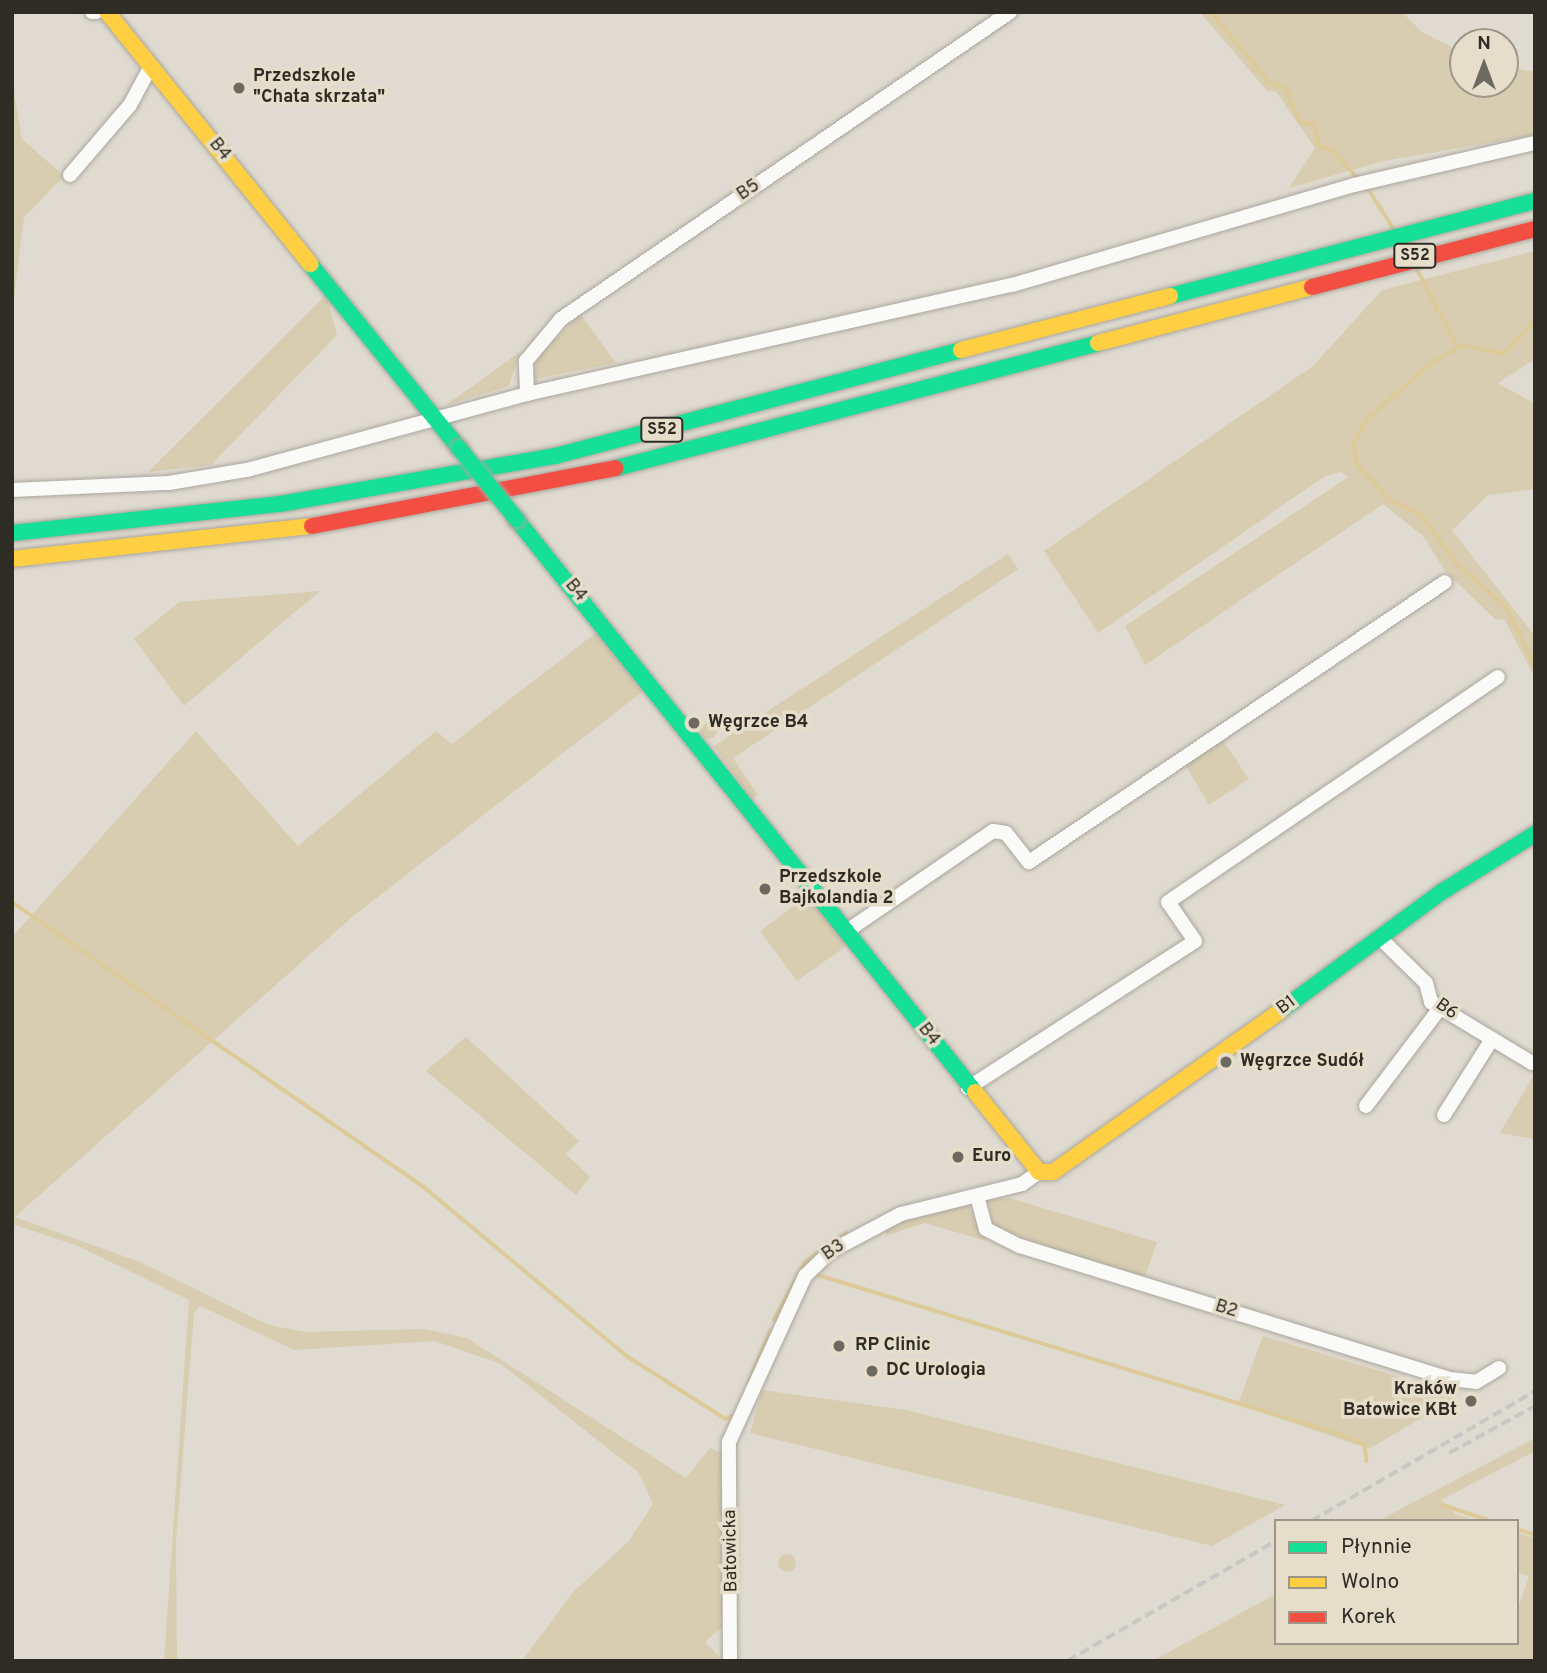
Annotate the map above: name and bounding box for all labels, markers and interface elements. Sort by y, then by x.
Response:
north arrow [1449,28,1519,98]
text: N [1477,32,1491,56]
place label: Przedszkole "Chata skrzata" [253,67,385,110]
marker: Przedszkole "Chata skrzata" [231,80,247,96]
street label: B4 [203,134,235,166]
street label: B5 [733,176,765,206]
road number: S52 [1392,244,1438,268]
road number: S52 [639,418,685,442]
street label: B4 [559,575,591,607]
place label: Węgrzce B4 [708,712,808,734]
marker: Węgrzce B4 [686,715,702,731]
place label: Przedszkole Bajkolandia 2 [779,868,894,910]
marker: Przedszkole Bajkolandia 2 [757,881,773,897]
street label: B1 [1273,992,1301,1020]
street label: B6 [1431,995,1461,1025]
street label: B4 [912,1019,944,1051]
place label: Węgrzce Sudół [1240,1051,1364,1073]
marker: Węgrzce Sudół [1218,1054,1234,1070]
place label: Euro [972,1146,1011,1168]
marker: Euro [950,1149,966,1165]
street label: B3 [819,1236,849,1266]
street label: B2 [1212,1296,1240,1324]
place label: RP Clinic [855,1335,931,1357]
marker: RP Clinic [829,1336,849,1356]
place label: DC Urologia [886,1360,986,1382]
marker: DC Urologia [864,1363,880,1379]
place label: Kraków Batowice KBt [1343,1380,1457,1422]
marker: Kraków Batowice KBt [1463,1393,1479,1409]
street label: Batowicka [720,1509,744,1593]
legend [1274,1519,1519,1645]
text: Płynnie [1341,1534,1412,1561]
text: Wolno [1341,1569,1399,1596]
text: Korek [1341,1604,1396,1631]

